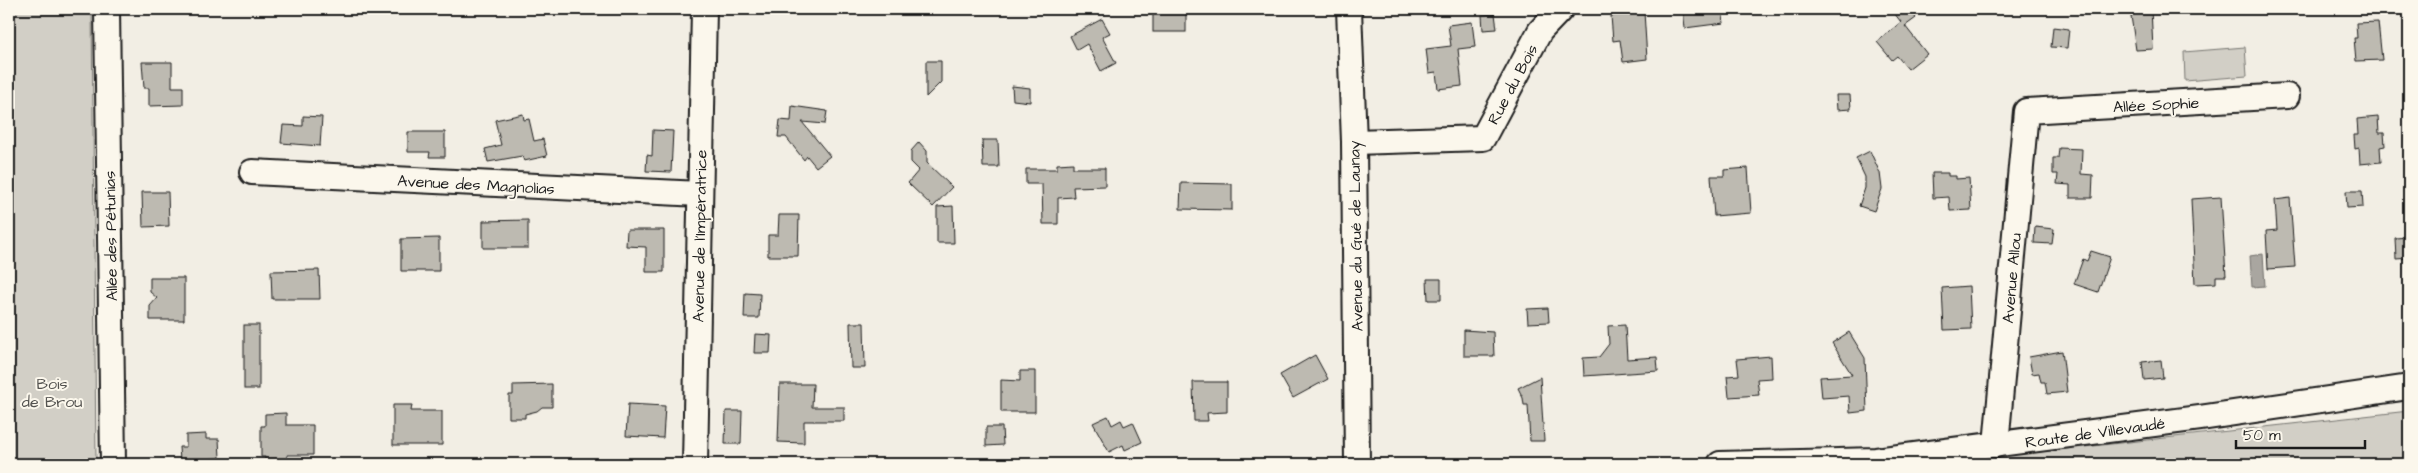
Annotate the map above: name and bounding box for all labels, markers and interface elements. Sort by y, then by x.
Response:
street label: Rue du Bois [1482,40,1543,129]
street label: Allée Sophie [2112,92,2200,118]
street label: Avenue du Gué de Launay [1343,140,1370,332]
street label: Avenue de l'Impératrice [687,149,713,323]
street label: Avenue des Magnolias [397,170,555,201]
street label: Allée des Pétunias [99,171,123,301]
street label: Avenue Allou [1997,232,2027,324]
park label: Bois de Brou [22,373,82,413]
street label: Route de Villevaudé [2024,412,2167,454]
scale bar [2236,418,2364,450]
text: 50 m [2243,425,2281,446]

